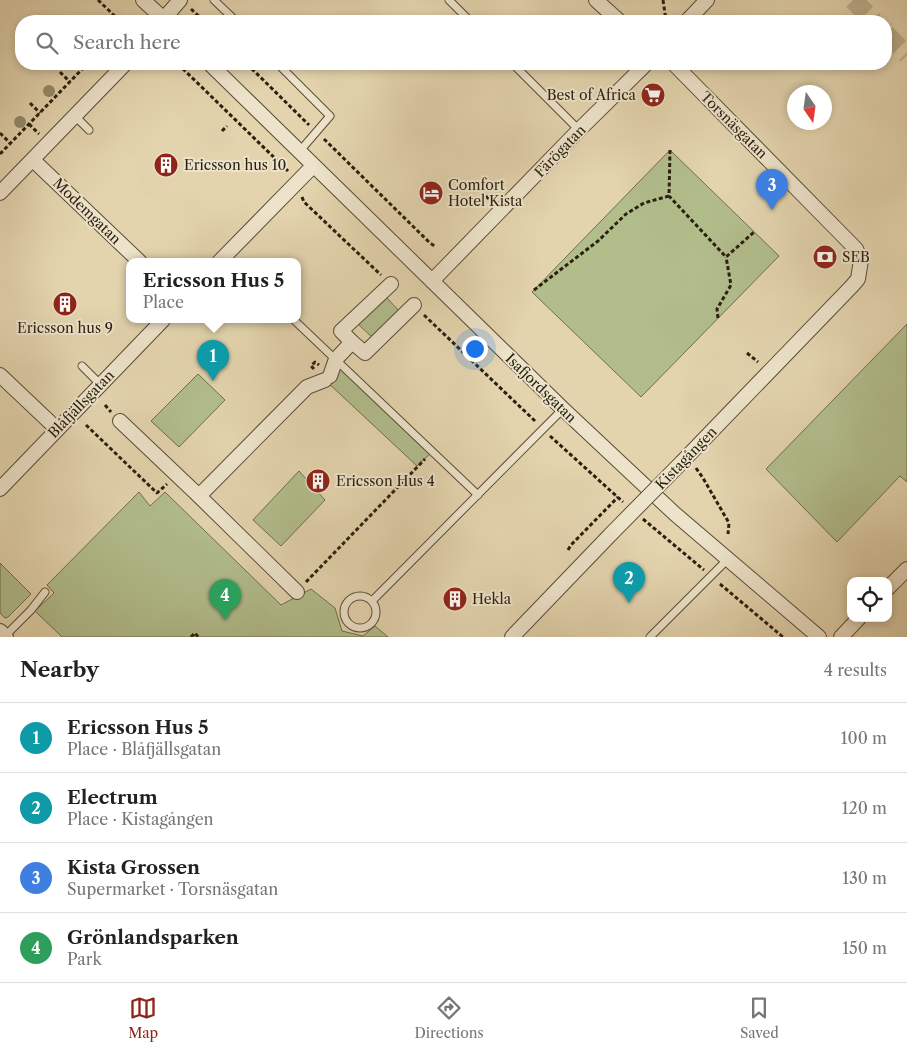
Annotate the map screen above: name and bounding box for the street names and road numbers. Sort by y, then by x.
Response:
street label: Torsnäsgatan [697,88,772,163]
street label: Färögatan [531,121,590,181]
street label: Modemgatan [49,174,125,248]
street label: Isafjordsgatan [502,350,581,427]
street label: Blåfjällsgatan [44,366,118,442]
street label: Kistagången [651,422,721,493]

